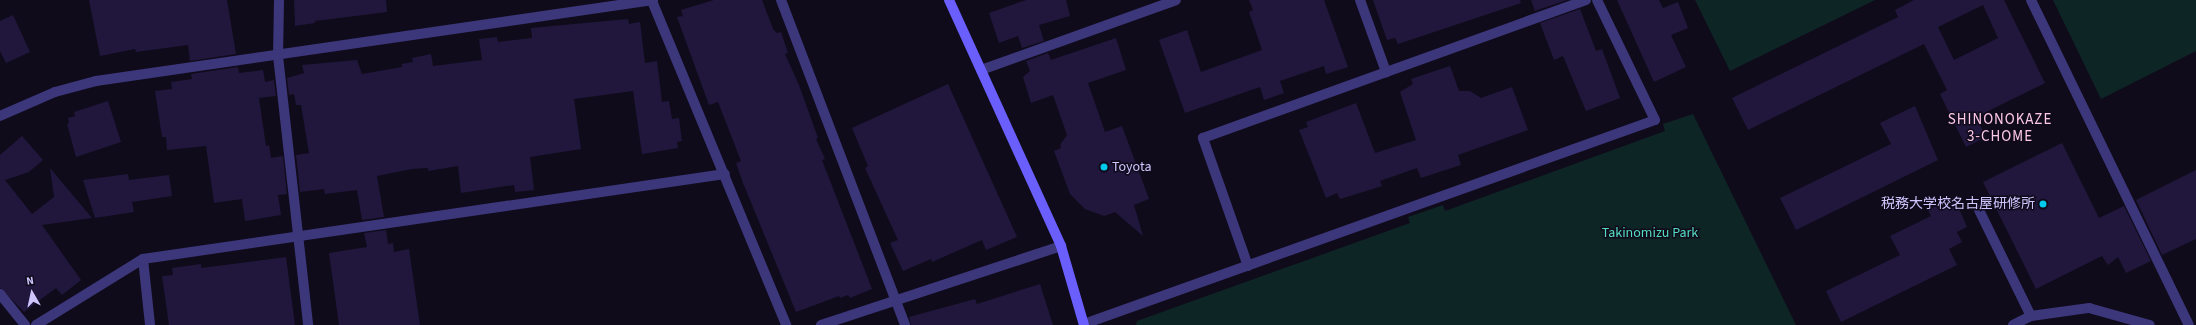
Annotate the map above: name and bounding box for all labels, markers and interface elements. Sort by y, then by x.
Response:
district label: SHINONOKAZE 3-CHOME [1948,110,2052,145]
place label: Toyota [1112,159,1151,175]
marker: Toyota [1099,162,1109,172]
place label: 税務大学校名古屋研修所 [1881,196,2035,212]
marker: 税務大学校名古屋研修所 [2038,199,2048,209]
park label: Takinomizu Park [1602,225,1698,241]
north arrow [12,273,52,313]
text: N [25,273,35,289]

